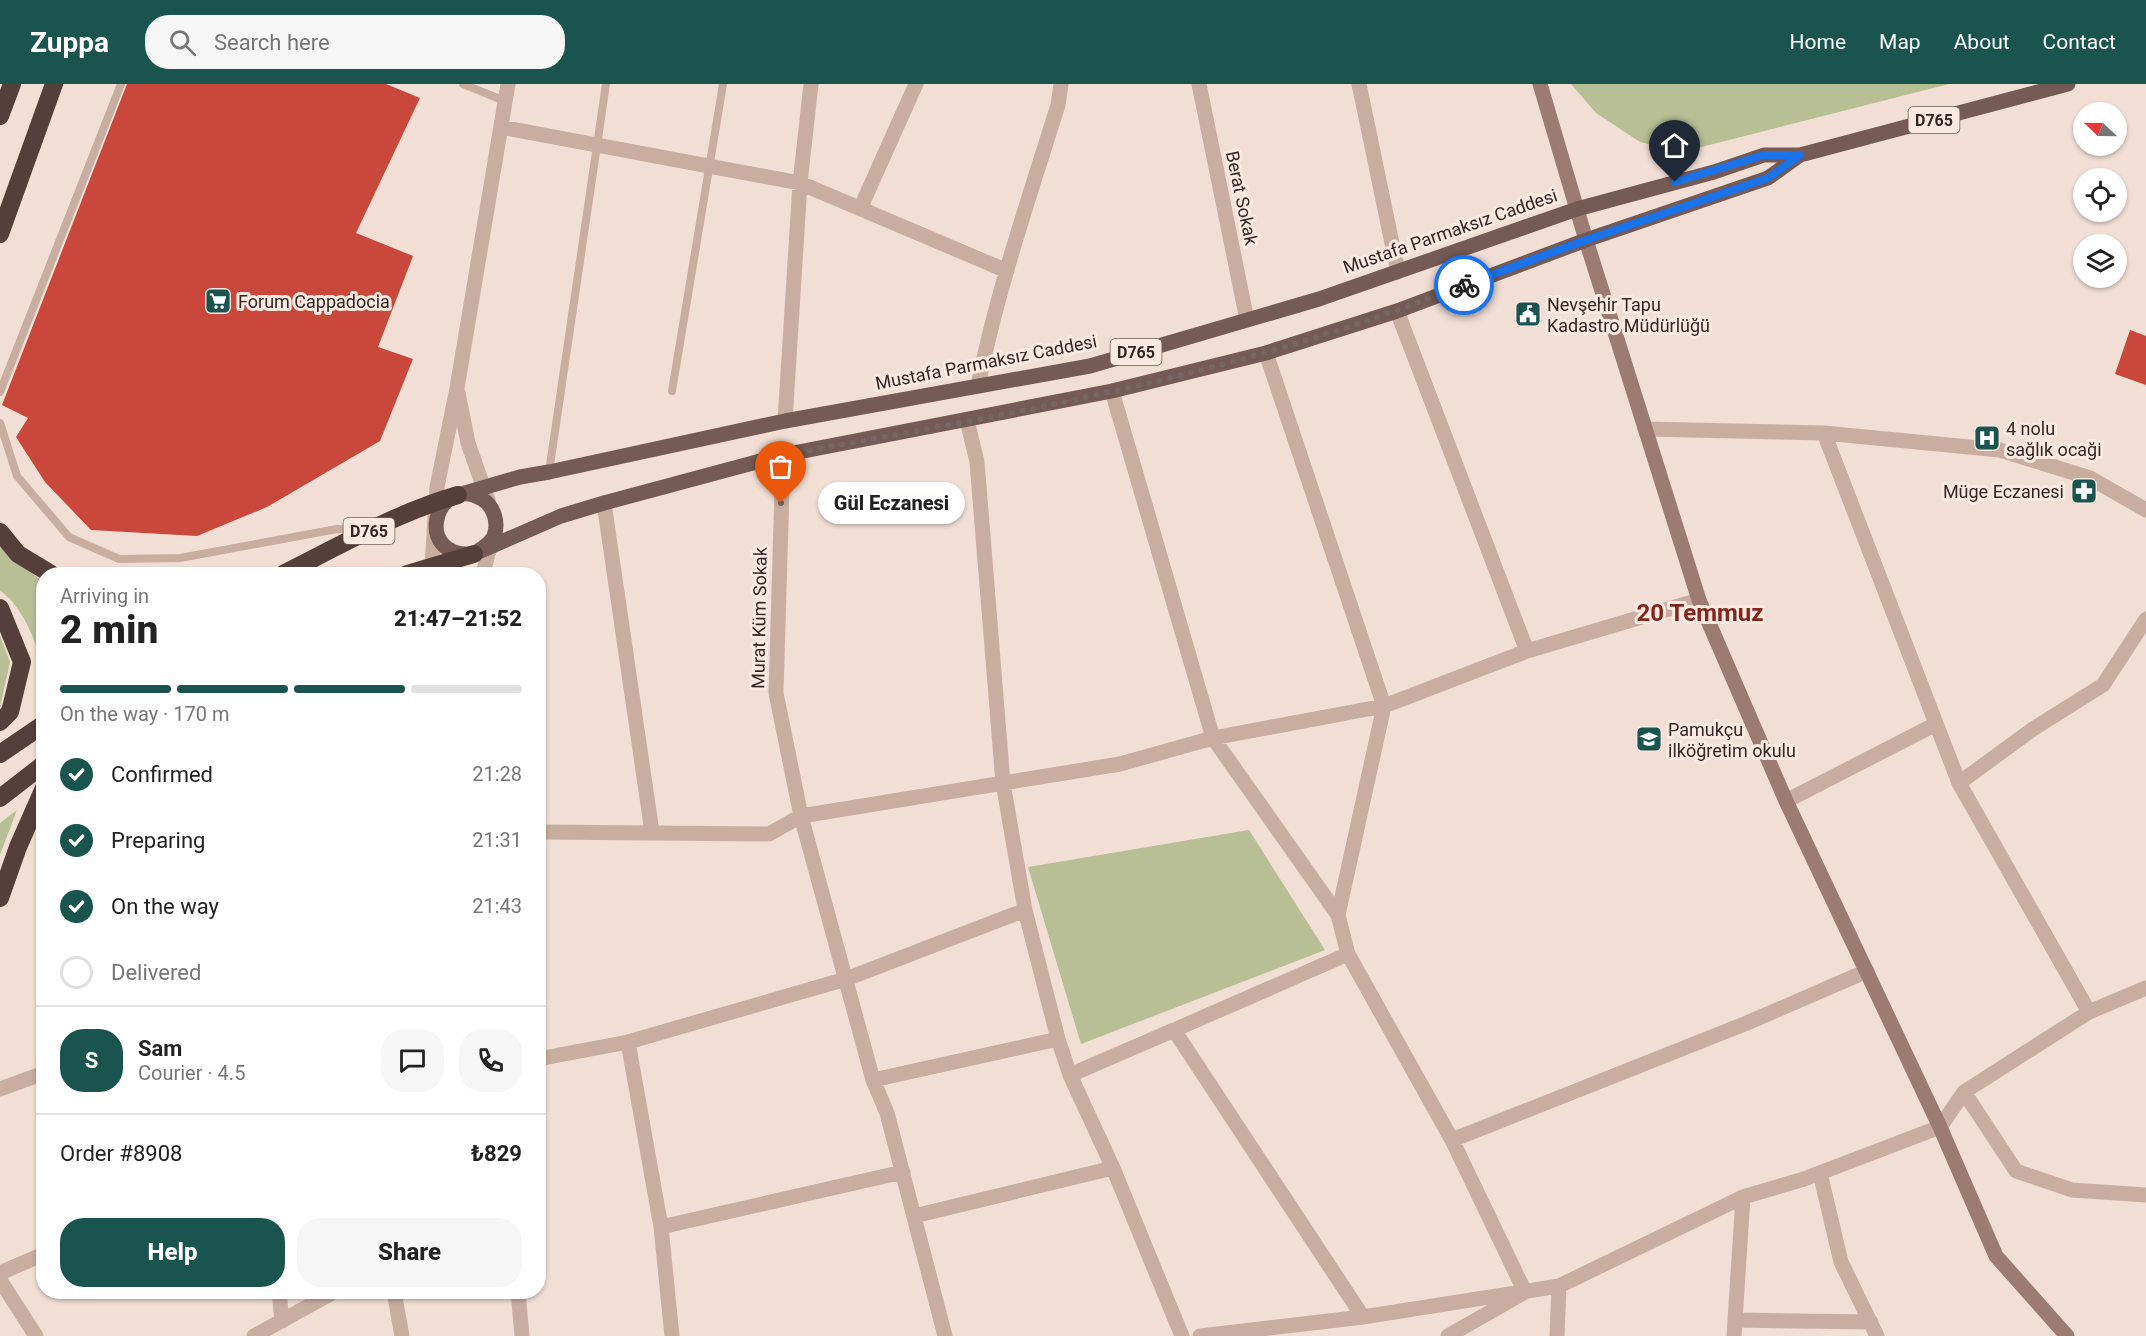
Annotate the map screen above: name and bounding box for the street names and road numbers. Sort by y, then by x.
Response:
road number: D765 [1908,107,1960,133]
street label: Berat Sokak [1222,149,1262,248]
street label: Mustafa Parmaksız Caddesi [1340,184,1560,278]
street label: Mustafa Parmaksız Caddesi [873,330,1099,394]
road number: D765 [1110,339,1162,365]
road number: D765 [344,518,394,544]
street label: Murat Küm Sokak [747,546,771,689]

